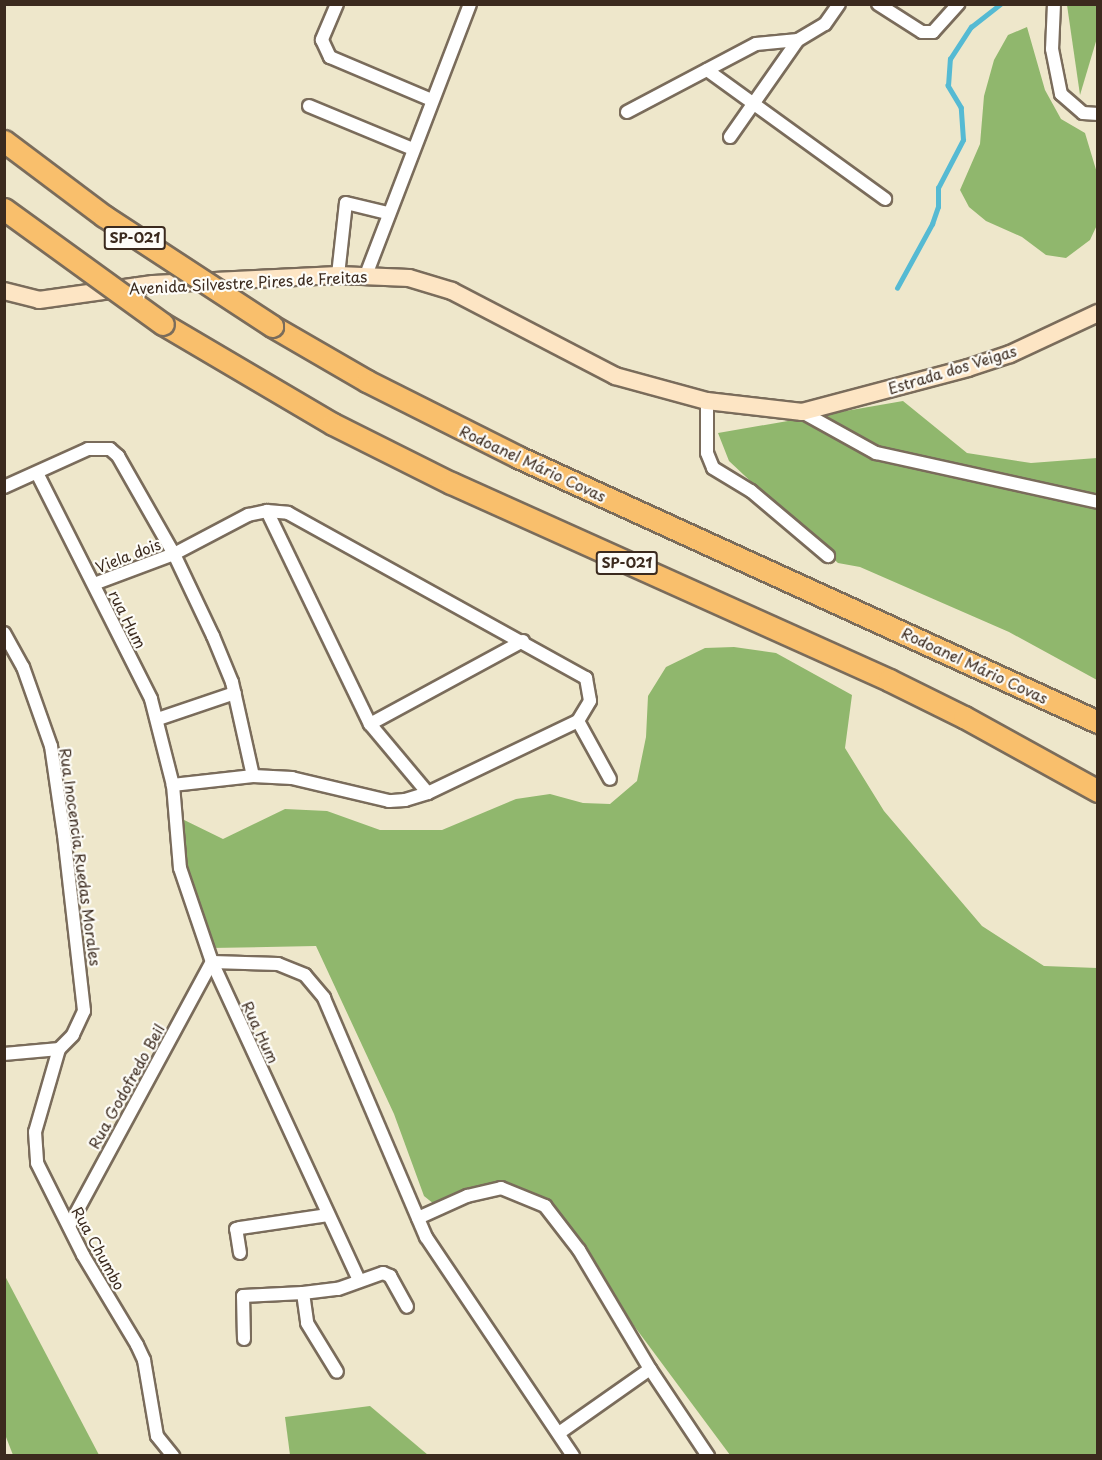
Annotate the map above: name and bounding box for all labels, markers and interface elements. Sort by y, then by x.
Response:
road number: SP-021 [104,227,166,249]
street label: Avenida Silvestre Pires de Freitas [128,267,368,297]
street label: Estrada dos Veigas [885,341,1019,397]
street label: Rodoanel Mário Covas [457,421,609,505]
street label: Viela dois [93,534,163,576]
road number: SP-021 [596,552,658,574]
street label: rua Hum [105,586,151,652]
street label: Rodoanel Mário Covas [899,623,1051,707]
street label: Rua Inocencia Ruedas Morales [57,746,105,968]
street label: Rua Hum [239,998,283,1066]
street label: Rua Godofredo Beil [84,1020,168,1152]
street label: Rua Chumbo [68,1203,130,1293]

